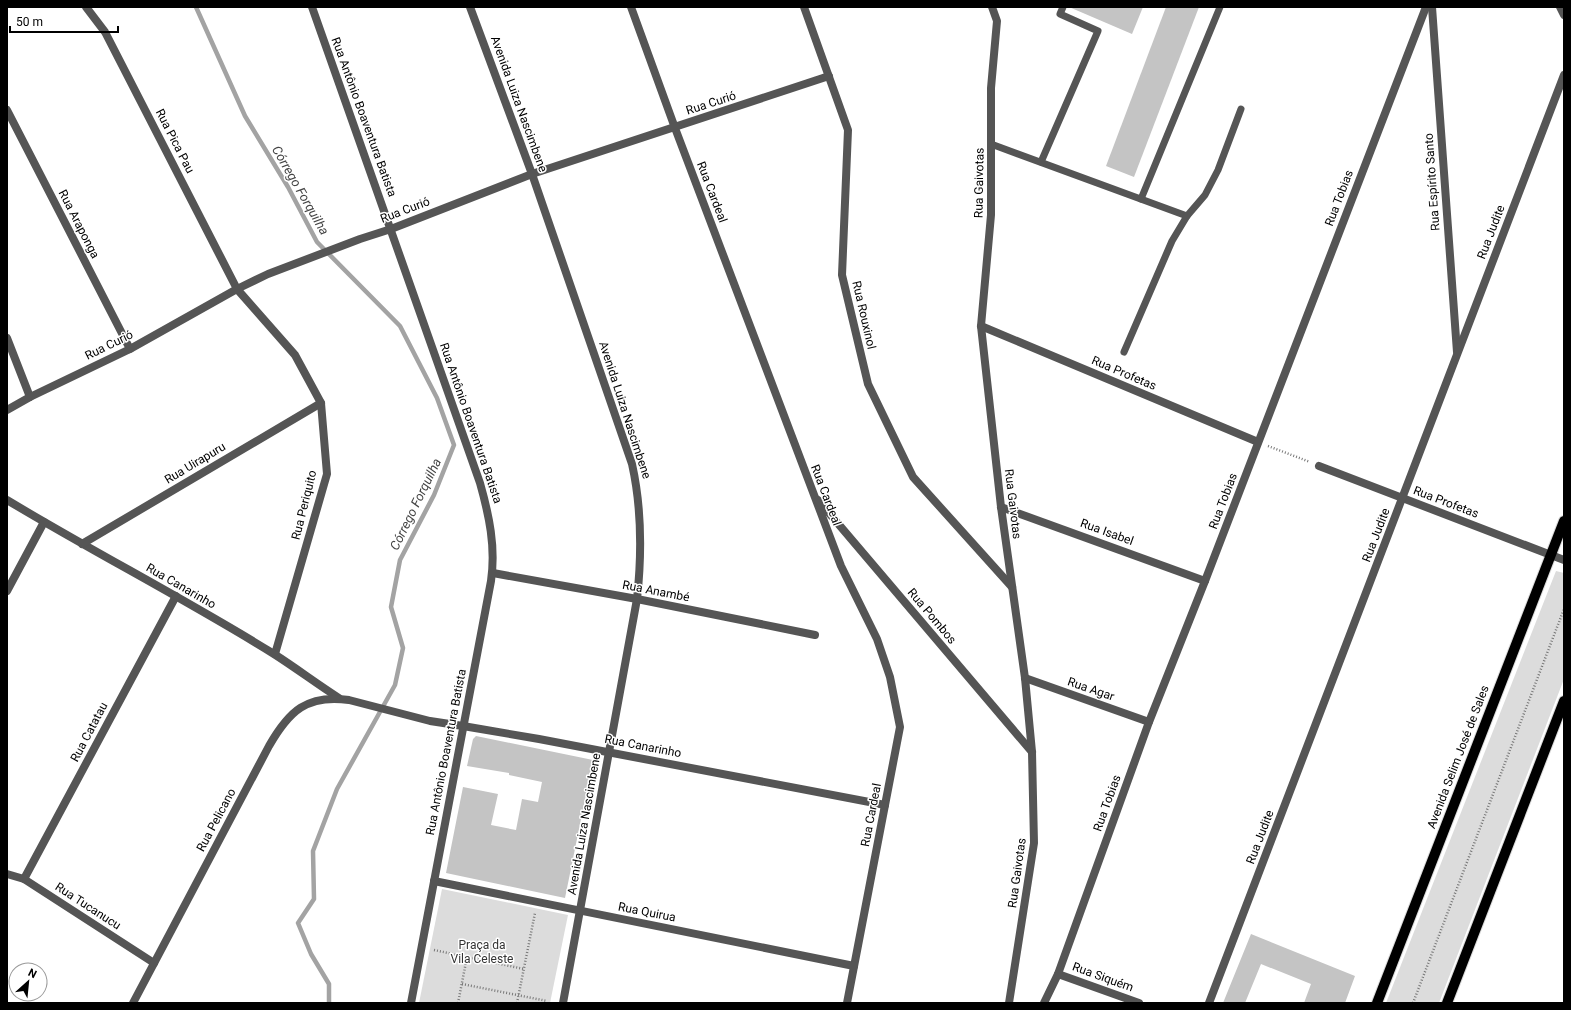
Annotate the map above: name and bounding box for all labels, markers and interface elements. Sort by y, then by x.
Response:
scale bar [10,8,118,34]
text: 50 m [16,15,43,29]
street label: Avenida Luiza Nascimbene [488,34,550,174]
street label: Rua Antônio Boaventura Batista [329,35,399,199]
street label: Rua Curió [684,88,738,118]
street label: Rua Pica Pau [153,106,197,176]
street label: Rua Espírito Santo [1422,133,1442,231]
water label: Córrego Forquilha [269,143,332,238]
street label: Rua Gaivotas [971,148,987,218]
street label: Rua Cardeal [694,159,730,225]
street label: Rua Tobias [1322,168,1356,228]
street label: Rua Araponga [56,187,102,261]
street label: Rua Curió [378,194,432,226]
street label: Rua Judite [1474,203,1508,261]
street label: Rua Rouxinol [849,279,879,351]
street label: Rua Curió [83,327,135,363]
street label: Avenida Luiza Nascimbene [596,339,654,481]
street label: Rua Antônio Boaventura Batista [437,341,505,505]
street label: Rua Profetas [1090,353,1158,393]
street label: Rua Uirapuru [162,439,228,487]
water label: Córrego Forquilha [387,456,444,553]
street label: Rua Cardeal [808,462,844,528]
street label: Rua Gaivotas [1002,468,1024,540]
street label: Rua Periquito [289,469,319,541]
street label: Rua Tobias [1206,471,1240,531]
street label: Rua Profetas [1411,483,1481,521]
street label: Rua Judite [1359,506,1393,564]
street label: Rua Isabel [1079,516,1135,548]
street label: Rua Canarinho [144,560,218,612]
street label: Rua Anambé [621,578,691,604]
street label: Rua Pombos [905,585,959,647]
street label: Rua Antônio Boaventura Batista [423,668,469,836]
street label: Rua Agar [1066,674,1116,704]
street label: Avenida Selim José de Sales [1424,683,1492,831]
street label: Rua Catatau [67,700,111,764]
street label: Rua Canarinho [603,732,683,760]
street label: Avenida Luiza Nascimbene [565,752,603,896]
street label: Rua Tobias [1090,773,1124,833]
street label: Rua Cardeal [858,782,884,848]
street label: Rua Pelicano [194,786,239,854]
street label: Rua Judite [1243,808,1277,866]
street label: Rua Gaivotas [1005,837,1029,909]
street label: Rua Tucanucu [53,880,123,932]
street label: Rua Quirua [617,900,677,924]
park label: Praça da Vila Celeste [451,938,513,966]
street label: Rua Siquém [1071,959,1135,995]
north arrow [8,962,48,1002]
text: N [26,966,39,981]

